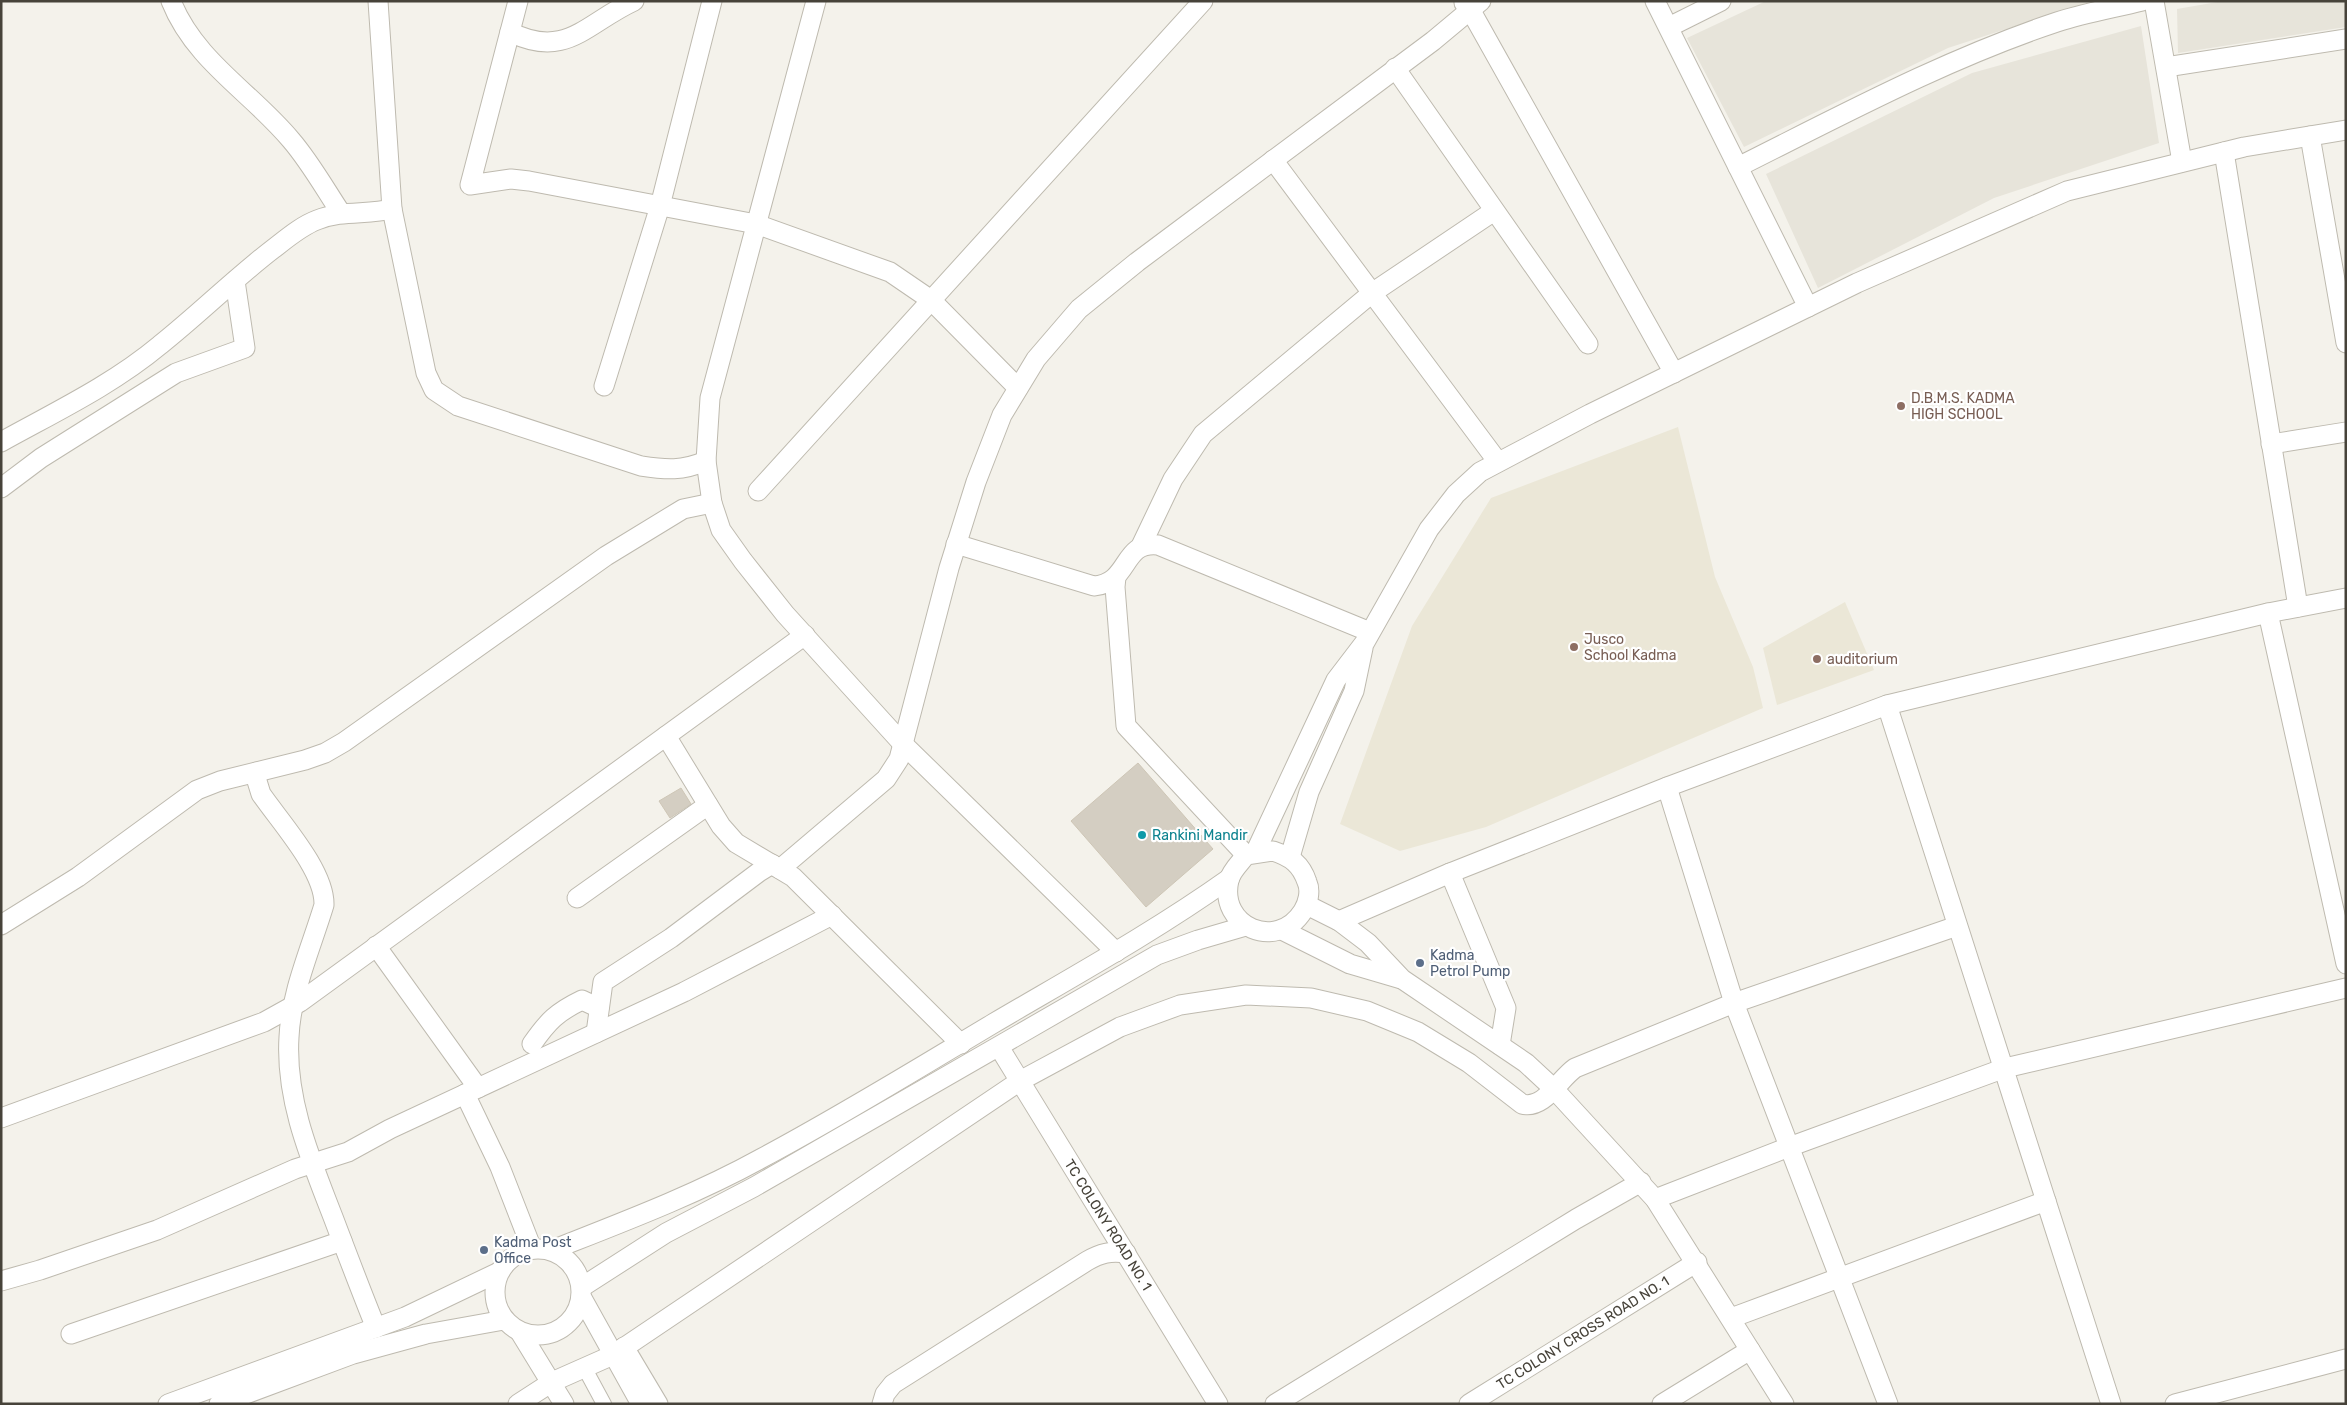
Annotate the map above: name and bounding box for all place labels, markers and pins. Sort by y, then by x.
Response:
place label: D.B.M.S. KADMA HIGH SCHOOL [1911,390,2015,423]
marker: D.B.M.S. KADMA HIGH SCHOOL [1895,400,1907,412]
place label: Jusco School Kadma [1584,631,1676,664]
marker: Jusco School Kadma [1568,641,1580,653]
place label: auditorium [1827,651,1898,668]
marker: auditorium [1811,653,1823,665]
place label: Rankini Mandir [1152,827,1248,844]
marker: Rankini Mandir [1136,829,1148,841]
place label: Kadma Petrol Pump [1430,947,1510,980]
marker: Kadma Petrol Pump [1414,957,1426,969]
place label: Kadma Post Office [494,1234,572,1267]
marker: Kadma Post Office [478,1244,490,1256]

